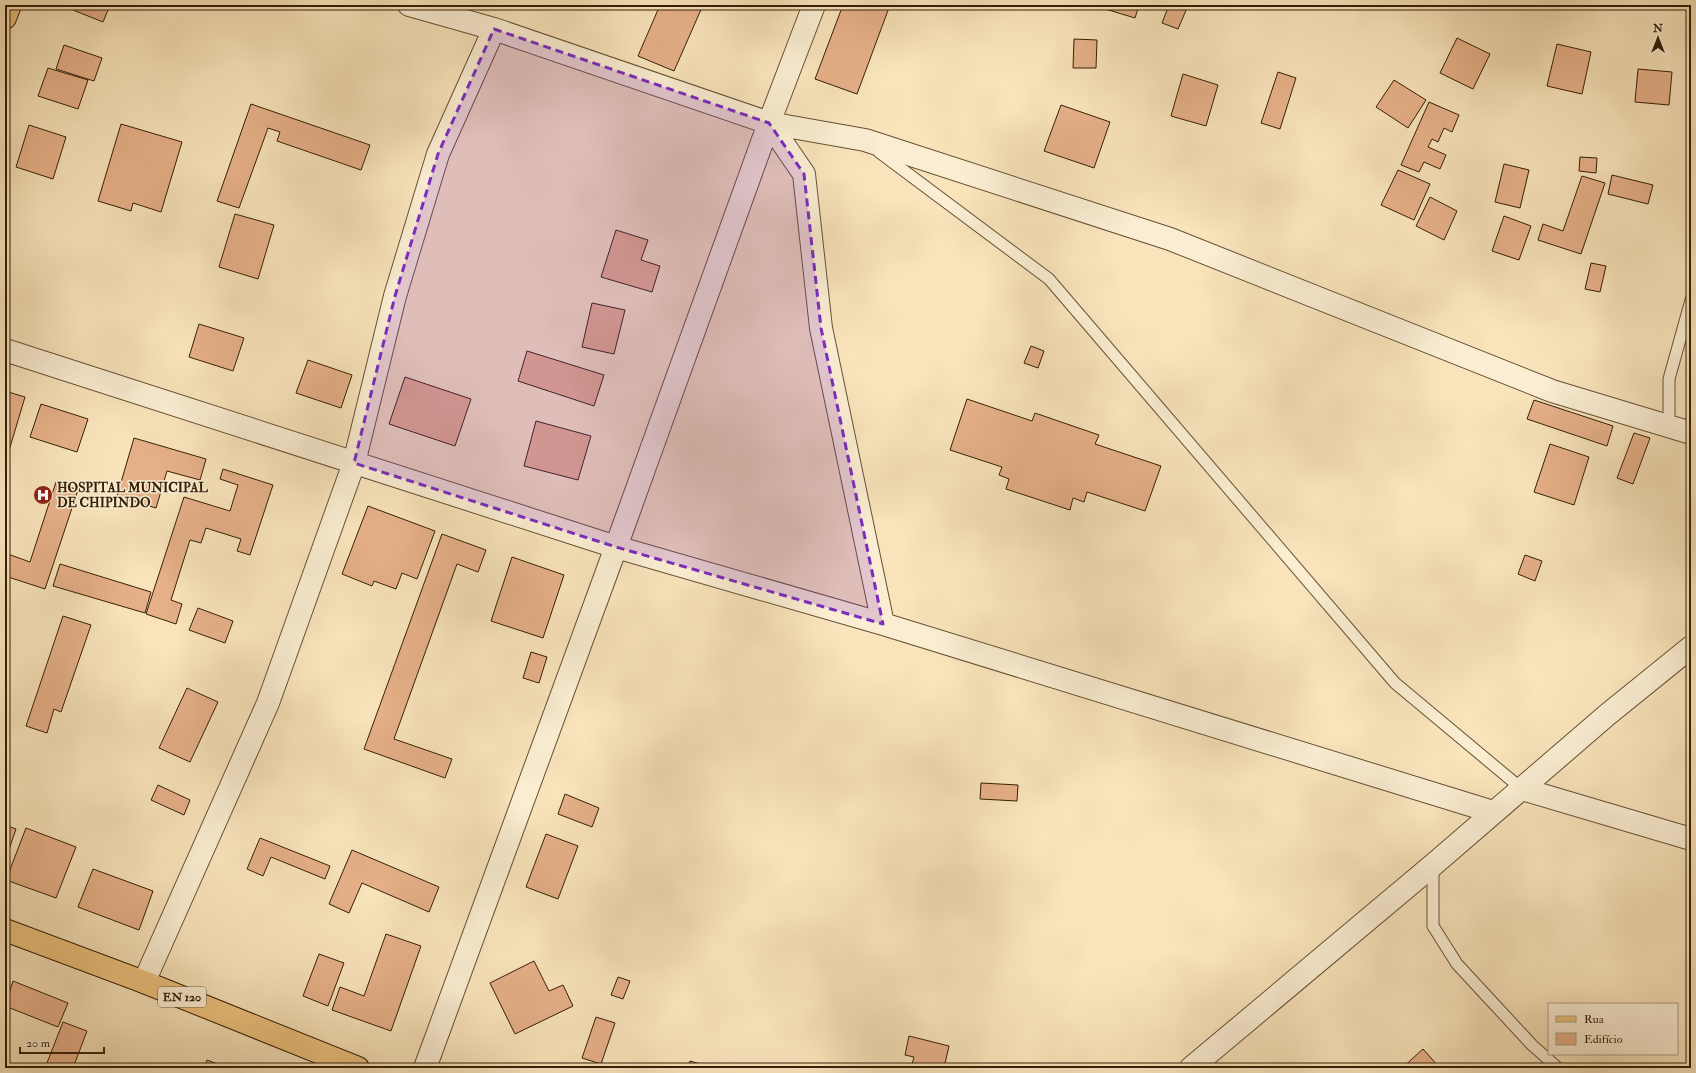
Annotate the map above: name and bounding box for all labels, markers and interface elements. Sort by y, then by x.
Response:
north arrow [1638,18,1678,58]
text: N [1652,22,1664,35]
place label: HOSPITAL MUNICIPAL DE CHIPINDO [57,480,208,511]
hospital icon: HOSPITAL MUNICIPAL DE CHIPINDO [32,484,54,506]
road number: EN 120 [158,987,206,1007]
legend [1548,1003,1678,1055]
text: Rua [1584,1012,1605,1027]
scale bar [20,1029,104,1055]
text: Edifício [1584,1032,1623,1047]
text: 20 m [26,1036,51,1051]

